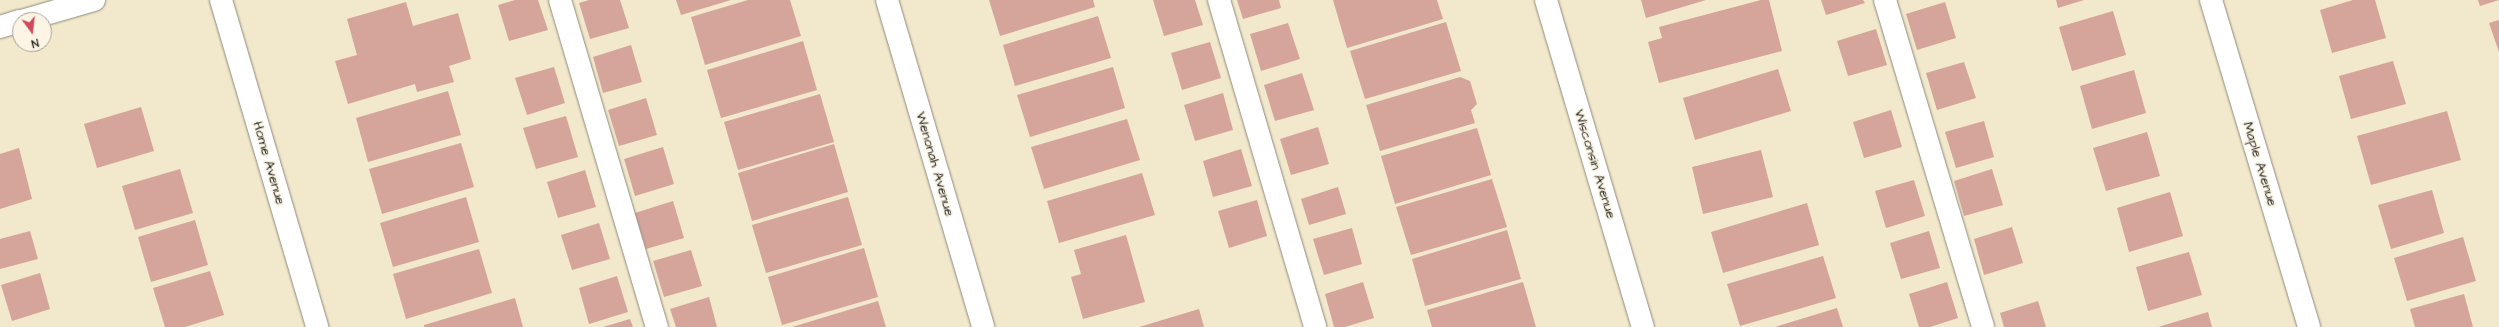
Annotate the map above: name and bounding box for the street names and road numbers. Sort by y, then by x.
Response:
street label: Wisconsin Avenue [1570,107,1620,221]
street label: Wenonah Avenue [912,110,958,218]
street label: Home Avenue [249,119,289,207]
street label: Maple Avenue [2239,120,2281,208]

